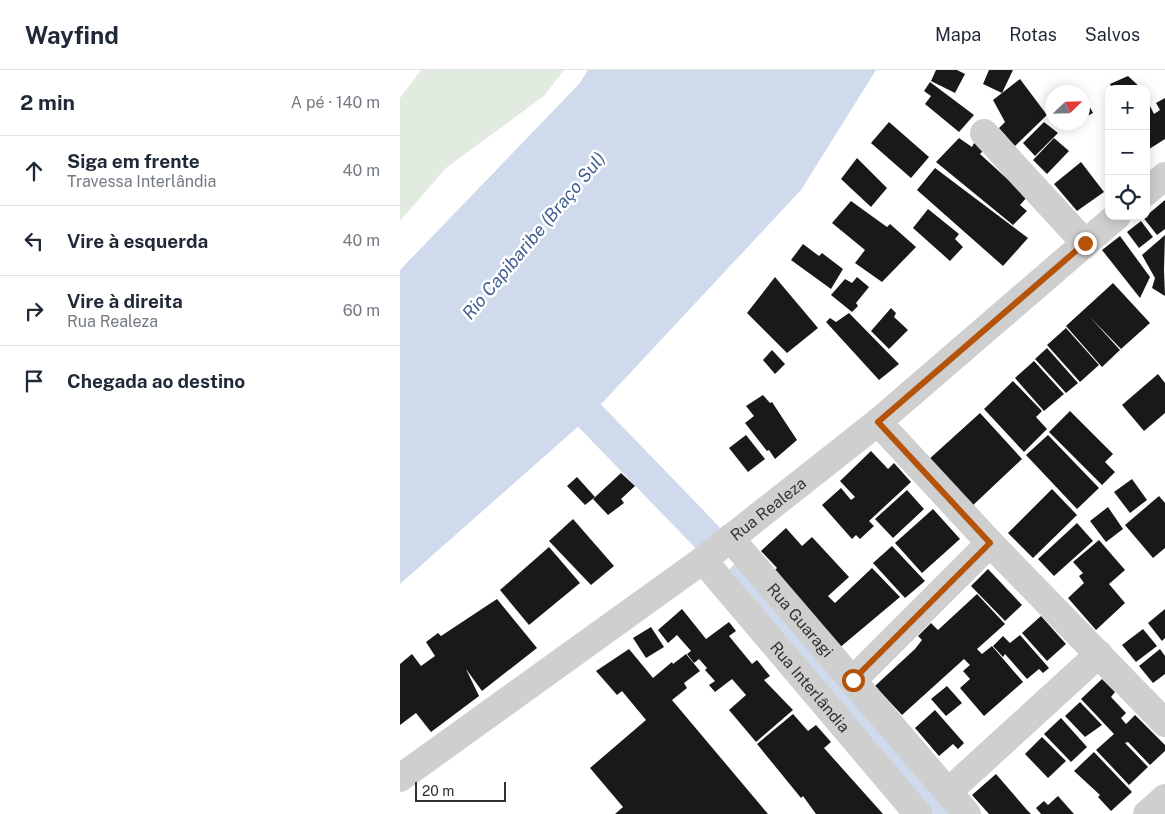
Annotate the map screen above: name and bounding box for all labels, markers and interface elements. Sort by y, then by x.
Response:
text: Wayfind [25,21,119,49]
text: Mapa [935,24,981,45]
text: Rotas [1009,24,1057,45]
text: Salvos [1085,24,1140,45]
north arrow [1045,85,1090,130]
map controls [1105,85,1150,220]
button: + [1105,85,1150,130]
text: 2 min [20,90,75,115]
text: A pé · 140 m [291,93,380,112]
button: − [1105,130,1150,175]
water label: Rio Capibaribe (Braço Sul) [458,148,610,323]
text: Siga em frente [67,150,200,172]
icon: ahead [20,157,48,185]
text: 40 m [342,161,380,180]
text: Travessa Interlândia [67,172,216,191]
button: locate [1105,175,1150,220]
icon: left [20,227,48,255]
text: Vire à esquerda [67,230,208,252]
text: 40 m [342,231,380,250]
route end [1074,232,1097,255]
text: Vire à direita [67,290,183,312]
icon: right [20,297,48,325]
text: 60 m [343,301,380,320]
text: Rua Realeza [67,312,158,331]
icon: arrive [20,367,48,395]
text: Chegada ao destino [67,370,245,392]
street label: Rua Realeza [727,473,810,545]
street label: Rua Guaragi [763,579,837,661]
street label: Rua Interlândia [766,638,854,736]
route start [842,669,865,692]
scale bar [415,779,506,802]
text: 20 m [422,783,454,799]

